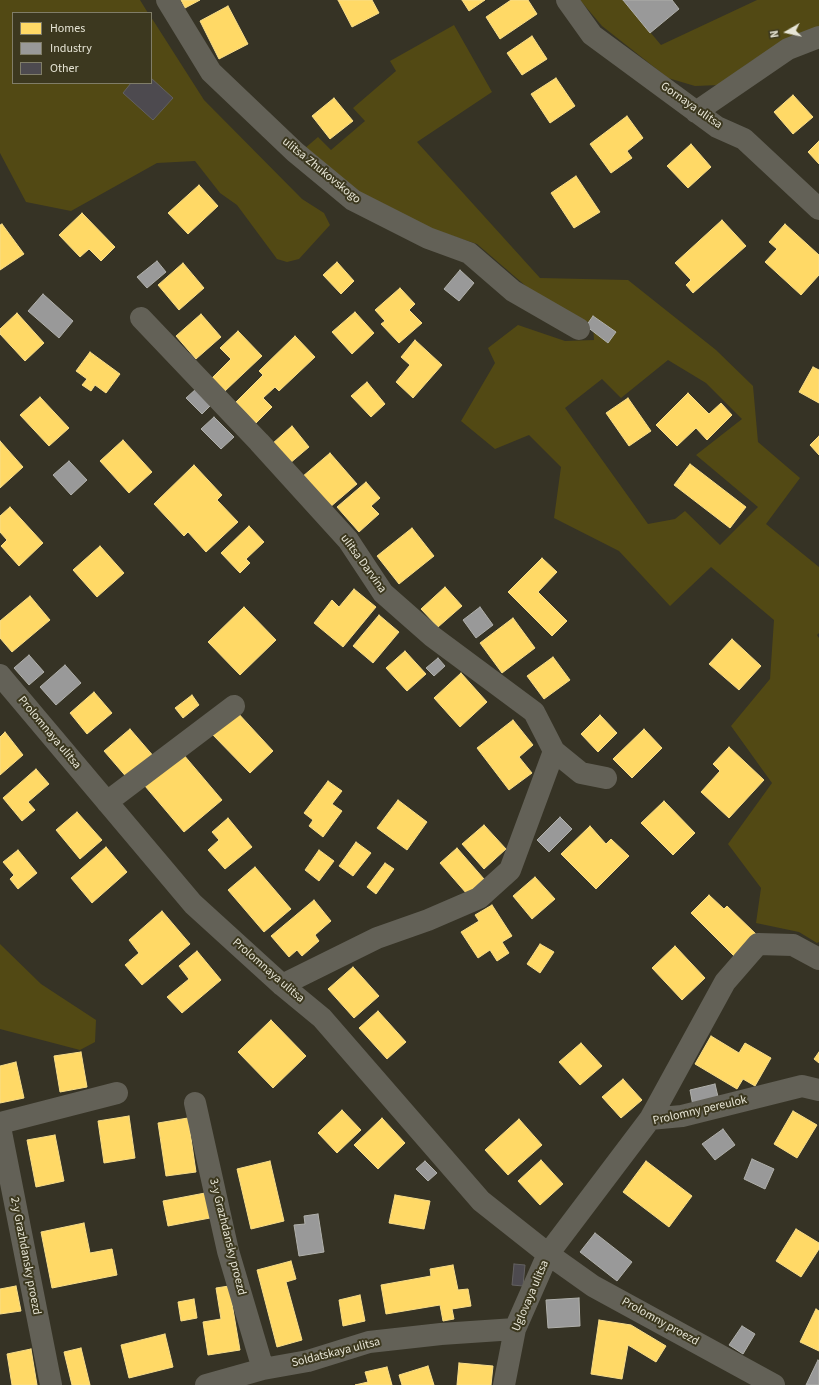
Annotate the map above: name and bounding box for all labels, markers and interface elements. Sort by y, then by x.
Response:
legend [12,12,152,84]
north arrow [767,12,807,52]
text: Homes [50,20,85,37]
text: N [767,29,783,39]
text: Industry [50,40,92,57]
text: Other [50,60,79,77]
street label: Gornaya ulitsa [657,79,725,133]
street label: ulitsa Zhukovskogo [279,135,363,207]
street label: ulitsa Darvina [337,532,389,596]
street label: Prolomnaya ulitsa [14,694,84,772]
street label: Prolomnaya ulitsa [229,936,307,1006]
street label: Prolomny pereulok [652,1093,748,1129]
street label: 3-y Grazhdansky proezd [206,1177,248,1297]
street label: 2-y Grazhdansky proezd [7,1196,43,1316]
street label: Uglovaya ulitsa [510,1258,552,1334]
street label: Prolomny proezd [619,1295,701,1349]
street label: Soldatskaya ulitsa [290,1335,382,1371]

